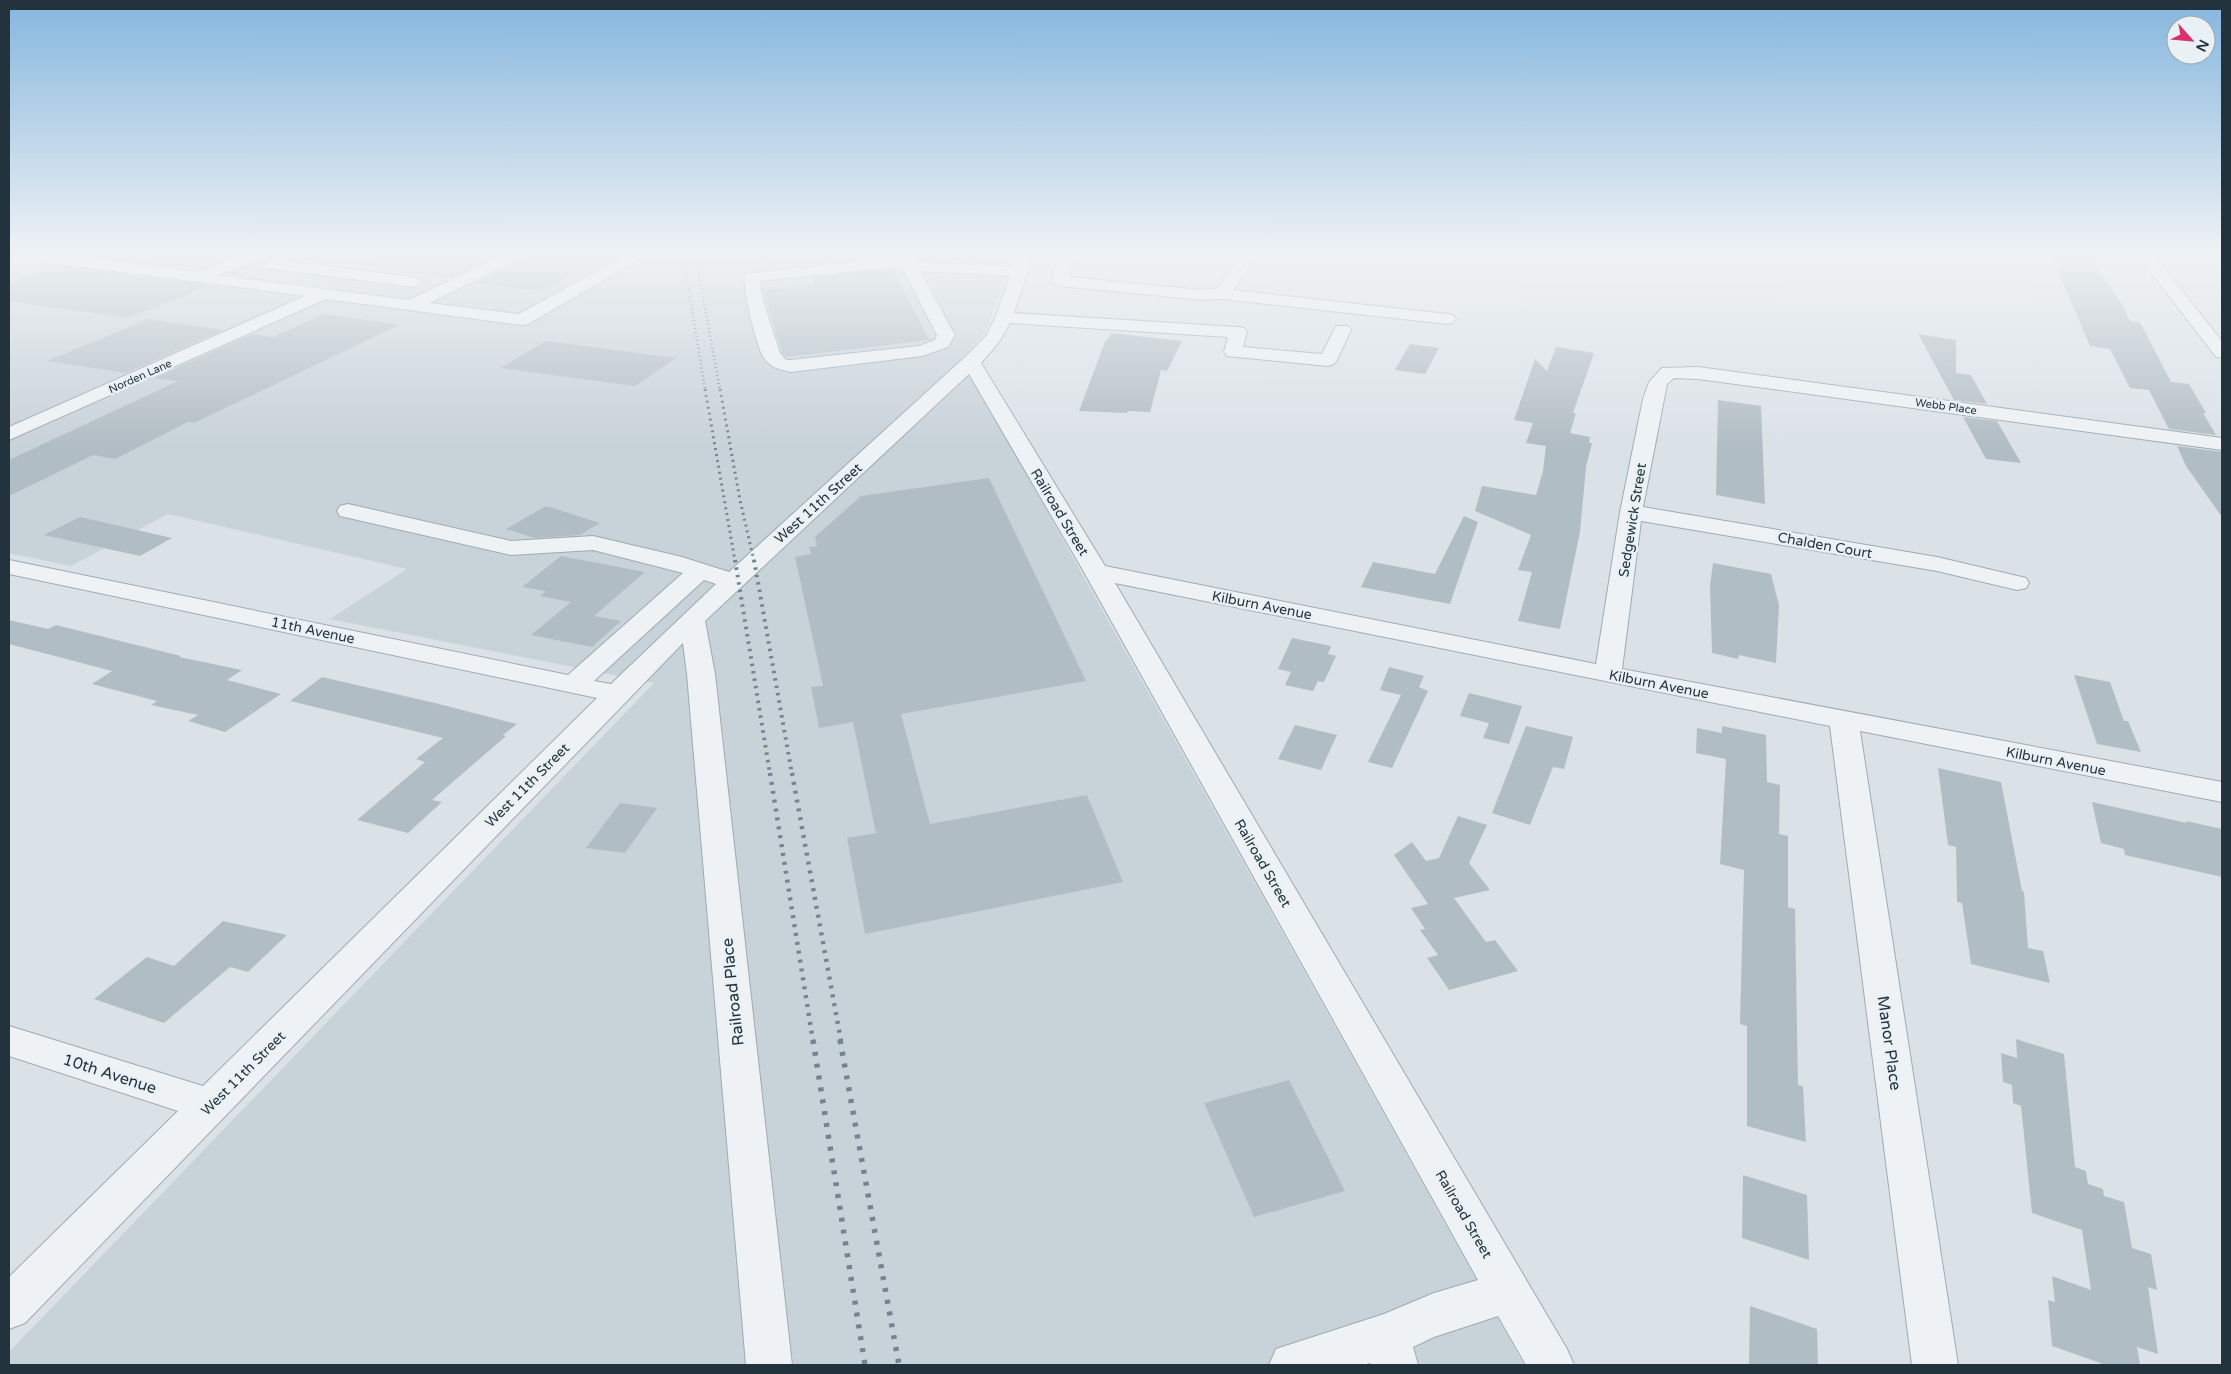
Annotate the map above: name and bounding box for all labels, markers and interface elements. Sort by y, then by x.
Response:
north arrow [2166,15,2216,65]
text: N [2192,37,2212,55]
street label: Norden Lane [107,357,174,396]
street label: Webb Place [1914,396,1977,417]
street label: West 11th Street [771,459,866,547]
street label: Sedgewick Street [1615,461,1650,578]
street label: Railroad Street [1027,466,1093,560]
street label: Chalden Court [1776,529,1874,562]
street label: Kilburn Avenue [1211,587,1313,624]
street label: 11th Avenue [269,613,356,648]
street label: Kilburn Avenue [1608,666,1710,703]
street label: West 11th Street [482,739,573,831]
street label: Kilburn Avenue [2005,743,2107,780]
street label: Railroad Street [1230,816,1295,911]
street label: Railroad Place [717,937,749,1047]
street label: Manor Place [1872,995,1906,1092]
street label: West 11th Street [198,1027,289,1119]
street label: 10th Avenue [60,1049,159,1099]
street label: Railroad Street [1431,1167,1496,1262]

